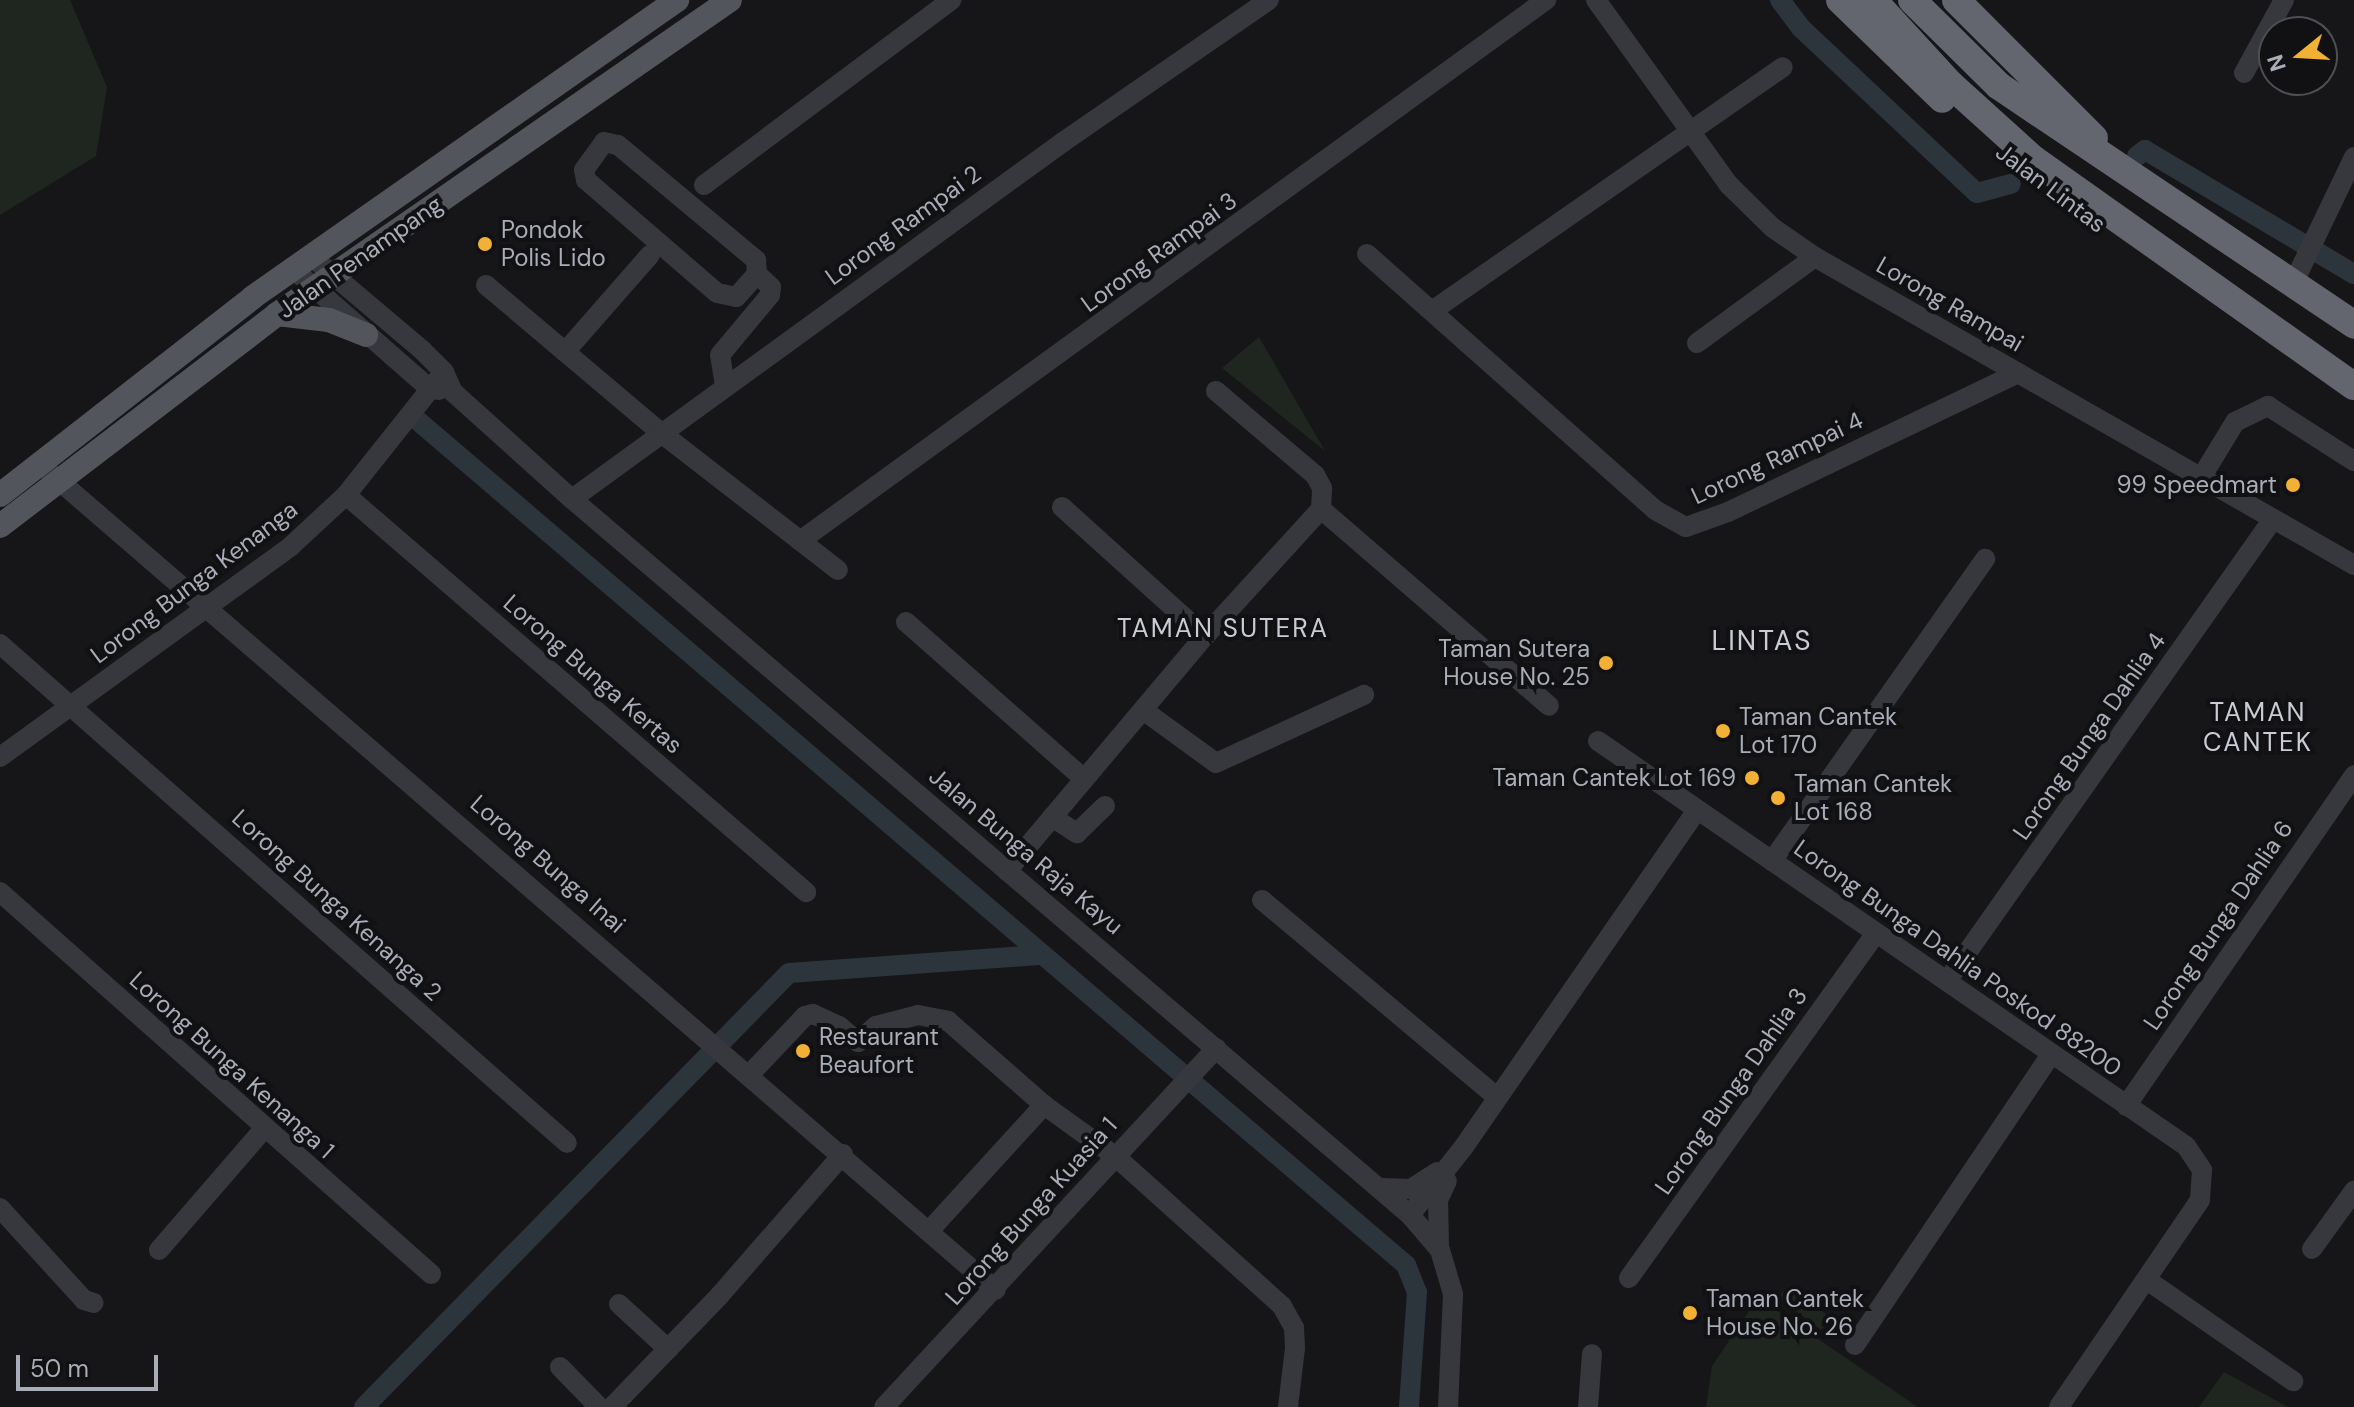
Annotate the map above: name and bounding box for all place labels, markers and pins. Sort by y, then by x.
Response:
place label: Pondok Polis Lido [501,216,606,272]
marker: Pondok Polis Lido [476,235,494,253]
place label: 99 Speedmart [2116,471,2277,499]
marker: 99 Speedmart [2284,476,2302,494]
place label: Taman Sutera House No. 25 [1438,635,1590,691]
marker: Taman Sutera House No. 25 [1597,654,1615,672]
place label: Taman Cantek Lot 170 [1739,703,1897,759]
marker: Taman Cantek Lot 170 [1714,722,1732,740]
place label: Taman Cantek Lot 169 [1493,764,1736,792]
marker: Taman Cantek Lot 169 [1743,769,1761,787]
place label: Taman Cantek Lot 168 [1794,770,1952,826]
marker: Taman Cantek Lot 168 [1769,789,1787,807]
place label: Restaurant Beaufort [819,1023,939,1079]
marker: Restaurant Beaufort [794,1042,812,1060]
place label: Taman Cantek House No. 26 [1706,1285,1864,1341]
marker: Taman Cantek House No. 26 [1681,1304,1699,1322]

